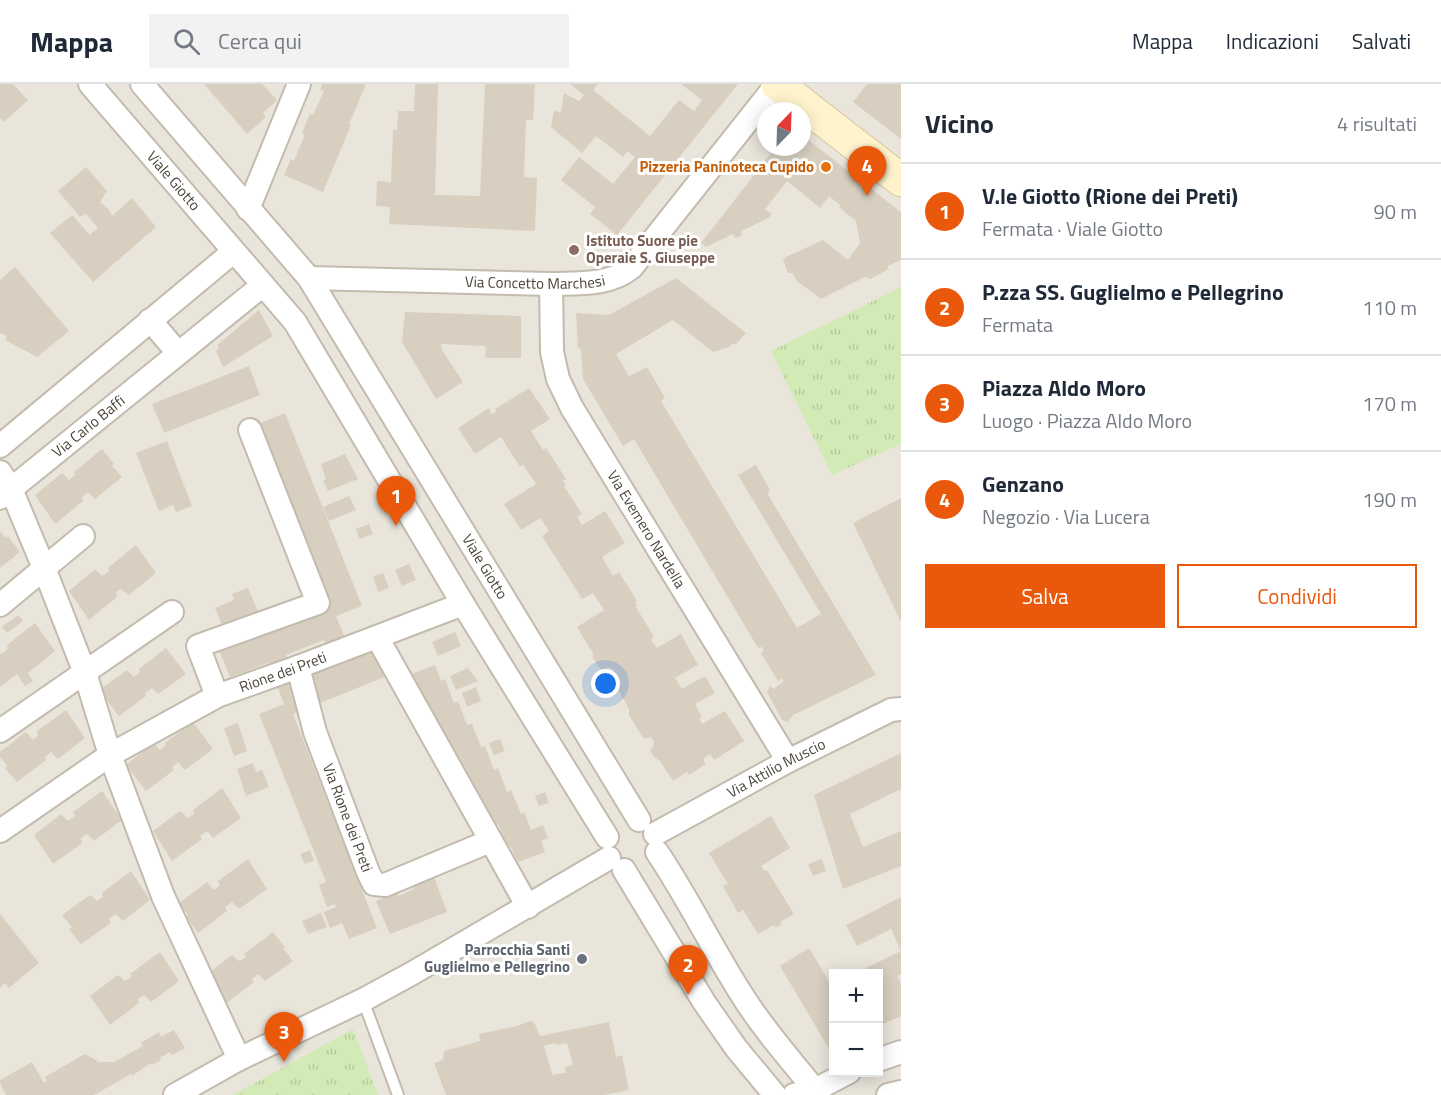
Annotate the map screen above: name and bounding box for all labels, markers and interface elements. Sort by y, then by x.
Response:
search box [149,14,569,68]
text: Mappa [30,20,113,63]
text: Cerca qui [218,24,302,58]
icon: search [170,25,203,58]
text: Mappa [1132,25,1193,57]
text: Indicazioni [1226,25,1319,57]
text: Salvati [1352,25,1411,57]
north arrow [757,102,811,156]
text: Vicino [925,104,994,143]
text: 4 risultati [1337,108,1417,139]
street label: Viale Giotto [141,146,206,216]
pin: 4 [848,147,886,196]
place label: Pizzeria Paninoteca Cupido [639,155,814,178]
marker: Pizzeria Paninoteca Cupido [819,160,833,174]
text: V.le Giotto (Rione dei Preti) [982,179,1238,213]
text: 1 [939,196,950,227]
text: 90 m [1373,196,1417,227]
text: Fermata · Viale Giotto [982,213,1163,244]
place label: Istituto Suore pie Operaie S. Giuseppe [586,229,715,269]
marker: Istituto Suore pie Operaie S. Giuseppe [567,243,581,257]
street label: Via Concetto Marchesi [465,269,607,295]
text: P.zza SS. Guglielmo e Pellegrino [982,275,1284,309]
text: 2 [939,292,950,323]
text: 110 m [1362,292,1417,323]
text: Fermata [982,309,1053,340]
text: Piazza Aldo Moro [982,371,1146,405]
text: 3 [939,388,950,419]
text: 170 m [1362,388,1417,419]
street label: Via Carlo Baffi [47,389,130,463]
text: Luogo · Piazza Aldo Moro [982,405,1192,436]
street label: Via Evemero Nardella [602,466,692,593]
text: Genzano [982,467,1064,501]
pin: 1 [376,476,416,526]
text: 4 [939,484,950,515]
text: 190 m [1362,484,1417,515]
text: Negozio · Via Lucera [982,501,1150,532]
street label: Viale Giotto [456,529,514,604]
button: Salva [925,564,1165,628]
button: Condividi [1177,564,1417,628]
street label: Rione dei Preti [236,645,330,698]
your location [591,669,620,698]
street label: Via Attilio Muscio [723,732,829,803]
street label: Via Rione dei Preti [317,760,379,875]
place label: Parrocchia Santi Guglielmo e Pellegrino [424,938,570,978]
pin: 2 [668,946,708,995]
marker: Parrocchia Santi Guglielmo e Pellegrino [575,952,589,966]
map controls [829,969,883,1077]
button: + [829,969,883,1023]
pin: 3 [264,1012,304,1062]
button: − [829,1023,883,1077]

